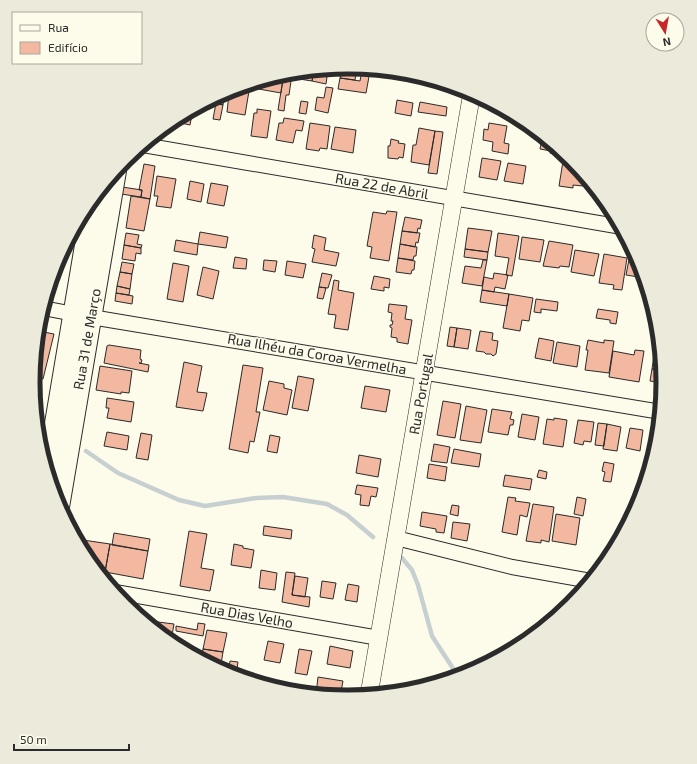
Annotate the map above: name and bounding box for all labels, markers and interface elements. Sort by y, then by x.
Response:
legend [12,12,142,64]
north arrow [645,12,685,52]
text: Rua [48,20,69,34]
text: N [662,35,672,49]
text: Edifício [48,40,88,54]
street label: Rua 22 de Abril [334,169,431,202]
street label: Rua 31 de Março [69,287,105,391]
street label: Rua Ilhéu da Coroa Vermelha [226,329,408,378]
street label: Rua Portugal [405,351,436,436]
street label: Rua Dias Velho [200,598,295,631]
scale bar [14,726,129,752]
text: 50 m [20,732,47,746]

